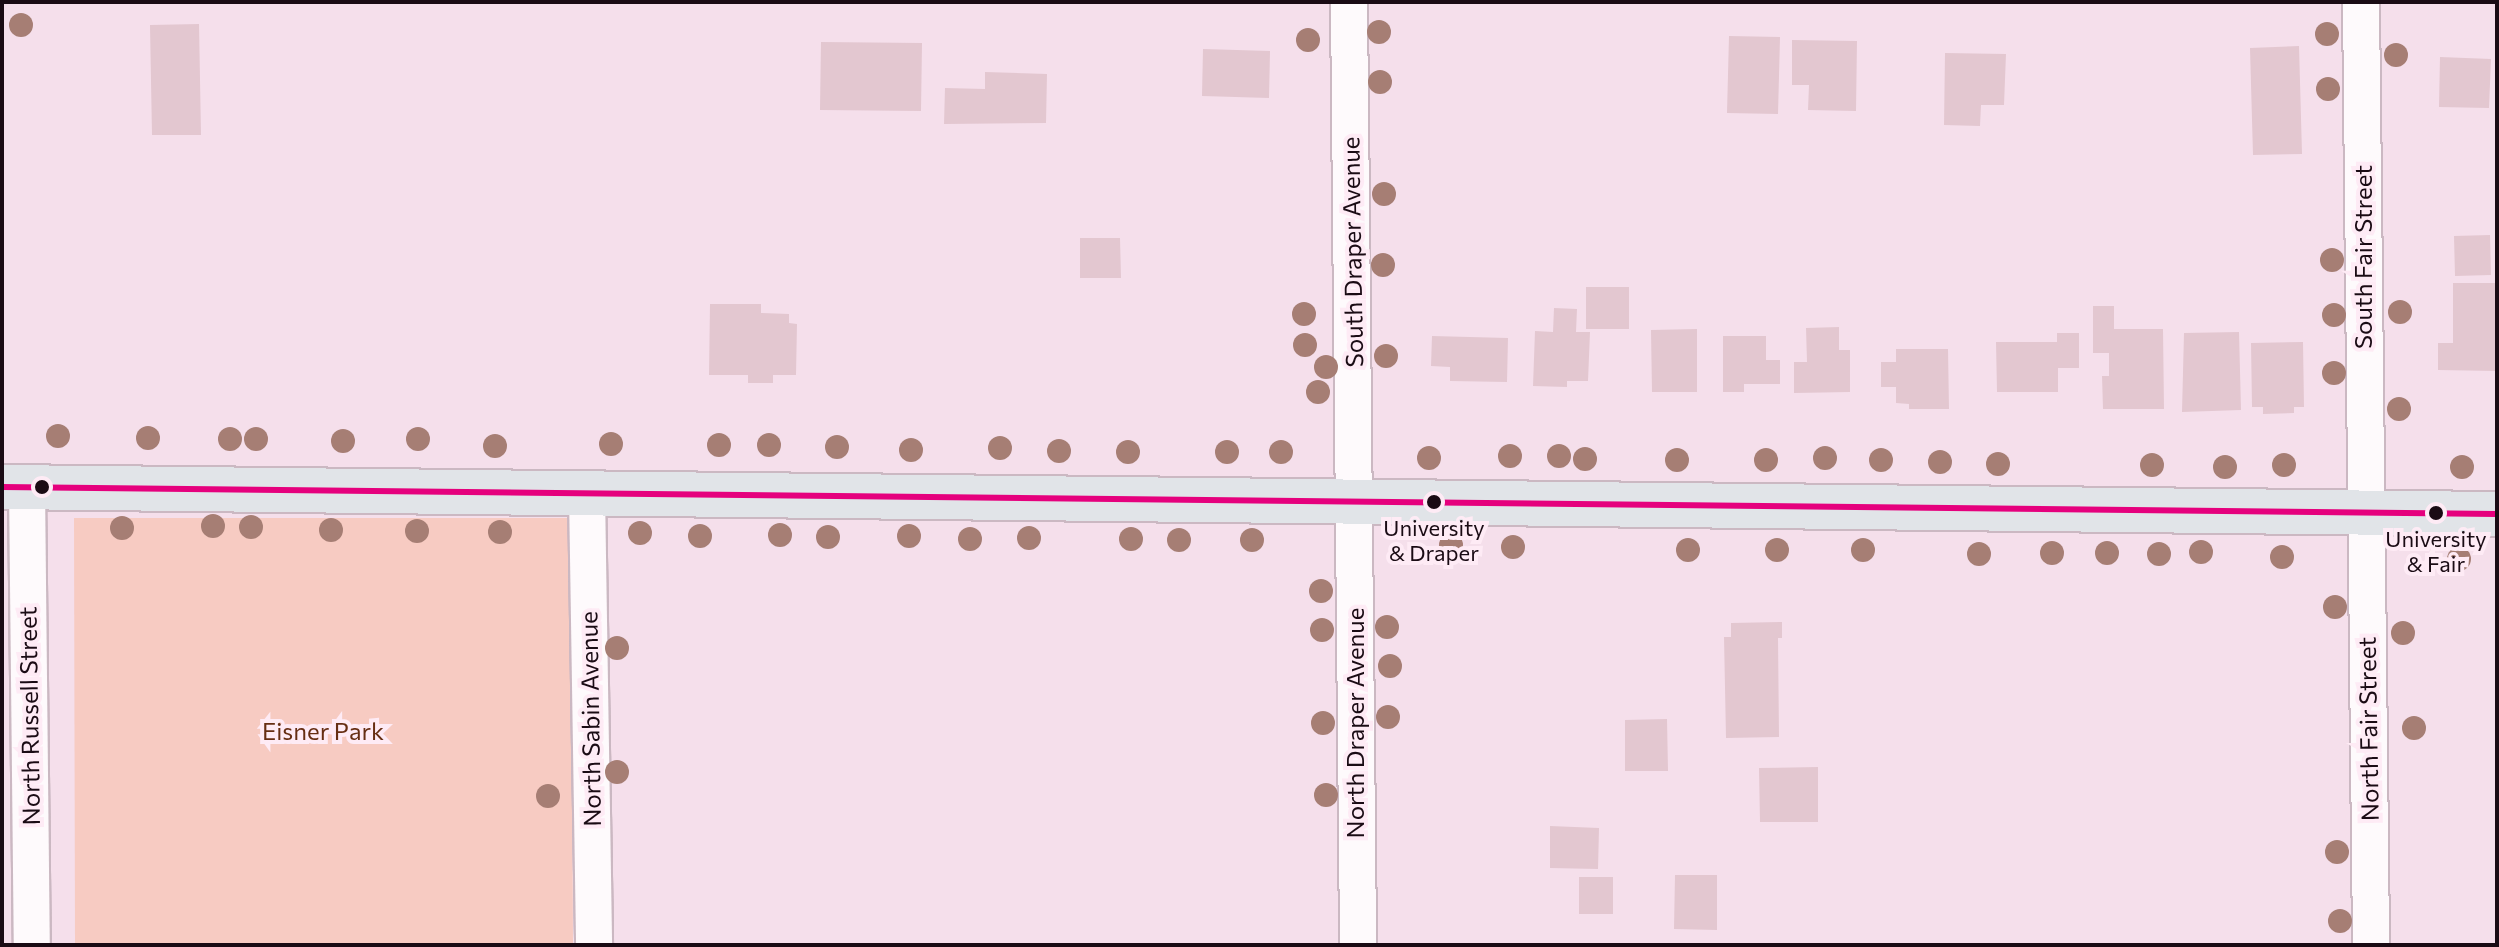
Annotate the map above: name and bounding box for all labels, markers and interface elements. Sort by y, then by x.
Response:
street label: South Draper Avenue [1336,136,1368,368]
street label: South Fair Street [2349,165,2377,349]
unlabelled marker [34,479,50,495]
marker: University & Draper [1426,494,1442,510]
marker: University & Fair [2428,505,2444,521]
place label: University & Draper [1383,514,1485,566]
place label: University & Fair [2385,525,2487,576]
street label: North Russell Street [13,606,45,826]
street label: North Draper Avenue [1341,608,1369,838]
street label: North Sabin Avenue [574,611,606,827]
street label: North Fair Street [2352,637,2384,821]
park label: Eisner Park [262,717,384,745]

